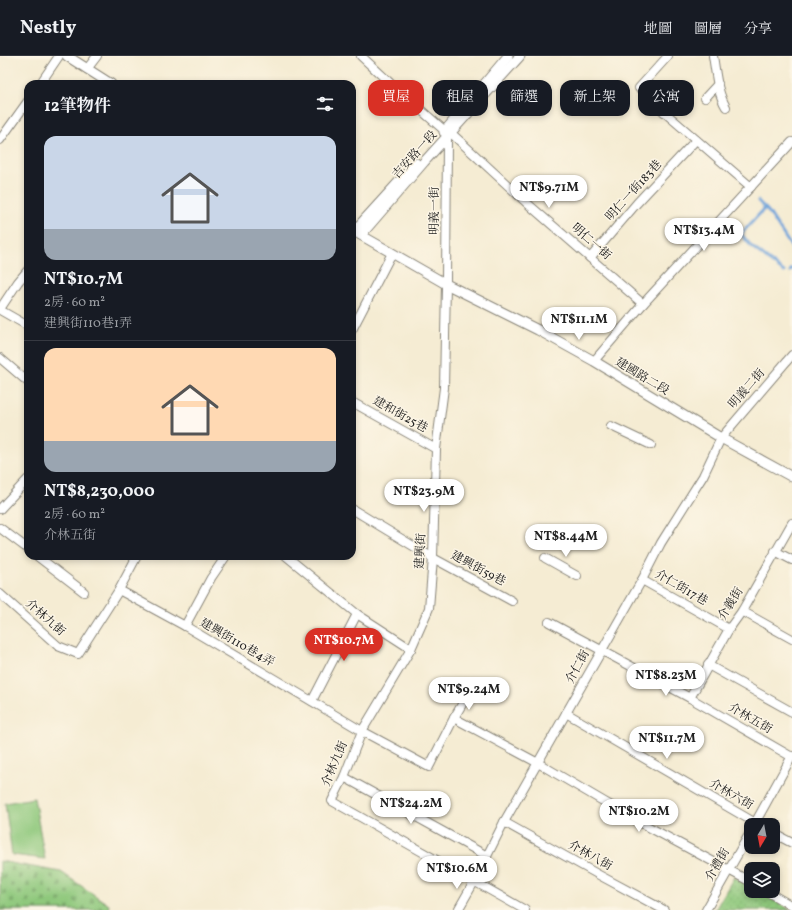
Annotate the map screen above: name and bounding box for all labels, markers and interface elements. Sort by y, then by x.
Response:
text: Nestly [20,15,76,41]
text: 地圖 [644,20,672,39]
text: 圖層 [694,20,722,39]
text: 分享 [744,20,772,39]
chip: 買屋 [368,80,424,116]
chip: 租屋 [432,80,488,116]
chip: 篩選 [496,80,552,116]
chip: 新上架 [560,80,630,116]
chip: 公寓 [638,80,694,116]
icon: filters [314,93,336,115]
text: 12筆物件 [44,95,111,118]
street label: 吉安路一段 [389,127,441,183]
street label: 明仁一街183巷 [602,157,666,225]
icon: home [154,162,226,234]
pin: NT$9.71M [508,175,590,209]
text: NT$9.71M [519,179,579,197]
street label: 明義一街 [427,186,443,235]
pin: NT$13.4M [663,218,745,252]
street label: 明仁一街 [568,220,615,264]
text: NT$13.4M [674,222,734,240]
text: NT$10.7M [44,268,123,291]
text: 2房 · 60 m² [44,294,105,312]
pin: NT$11.1M [538,307,620,341]
text: NT$11.1M [551,311,607,329]
text: 建興街110巷1弄 [44,315,132,333]
street label: 建國路二段 [612,355,672,399]
street label: 明義二街 [725,365,769,412]
icon: home [154,374,226,446]
street label: 建和街25巷 [370,393,430,437]
pin: NT$23.9M [383,479,465,513]
text: NT$8,230,000 [44,480,155,503]
text: NT$23.9M [393,483,455,501]
text: 2房 · 60 m² [44,506,105,524]
pin: NT$8.44M [525,524,607,558]
text: 介林五街 [44,527,96,545]
text: NT$8.44M [534,528,598,546]
street label: 建興街 [412,532,430,569]
street label: 建興街59巷 [448,548,508,590]
street label: 介仁街17巷 [652,566,710,610]
street label: 介義街 [715,584,748,624]
street label: 介林九街 [22,596,69,640]
street label: 建興街110巷4弄 [197,615,277,671]
pin: NT$10.7M [303,628,385,662]
text: NT$10.7M [314,632,374,650]
street label: 介仁街 [562,647,594,687]
pin: NT$8.23M [625,663,707,697]
text: NT$8.23M [635,667,697,685]
pin: NT$9.24M [428,677,510,711]
text: NT$9.24M [438,681,500,699]
street label: 介林五街 [725,700,776,738]
pin: NT$11.7M [626,726,708,760]
text: NT$11.7M [638,730,696,748]
street label: 介林九街 [318,738,352,789]
street label: 介林六街 [706,776,757,814]
pin: NT$24.2M [370,791,452,825]
text: NT$24.2M [380,795,442,813]
pin: NT$10.2M [598,799,680,833]
text: NT$10.2M [608,803,670,821]
north arrow [744,818,780,854]
map controls [744,818,780,898]
street label: 介林八街 [565,837,616,875]
street label: 介禮街 [702,845,734,885]
pin: NT$10.6M [416,856,498,890]
text: NT$10.6M [426,860,488,878]
button: layers [744,862,780,898]

